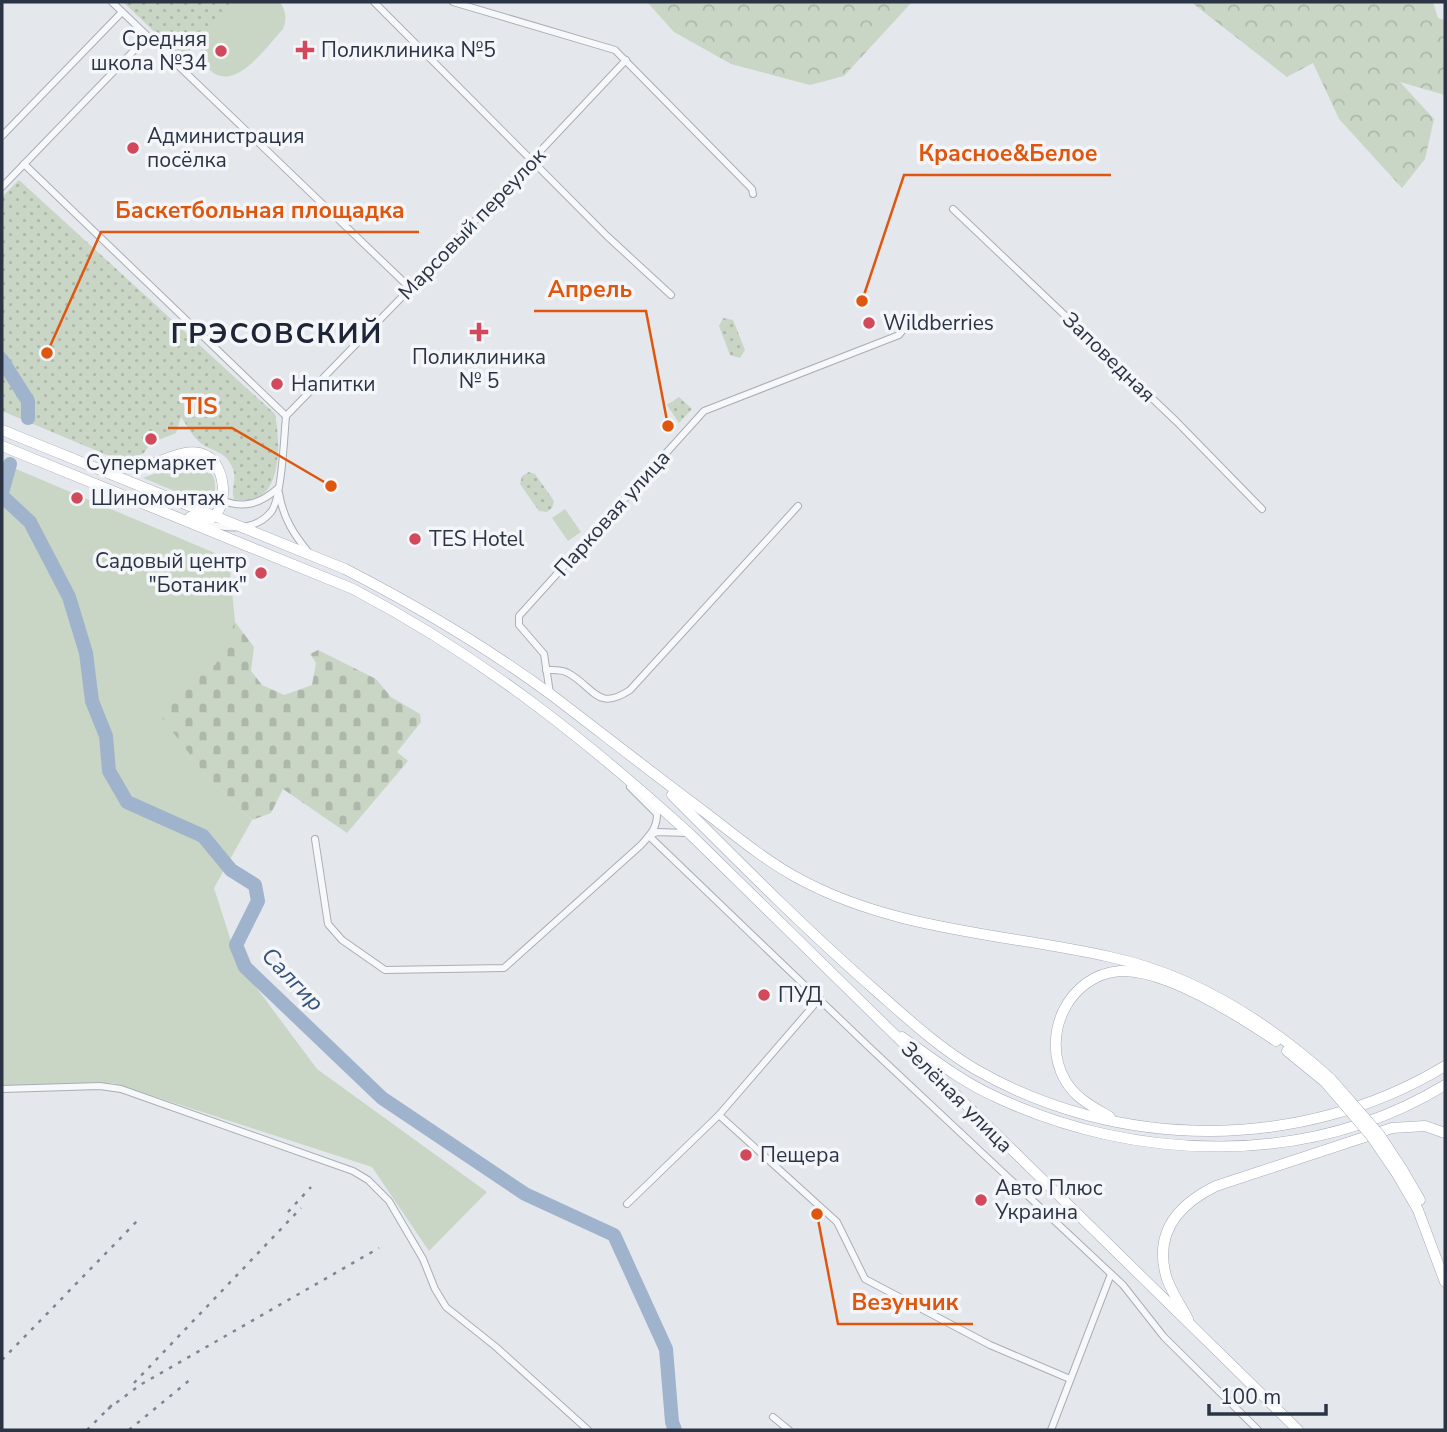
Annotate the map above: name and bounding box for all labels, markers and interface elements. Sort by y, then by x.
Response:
place label: Средняя школа №34 [91,25,207,77]
place label: Поликлиника №5 [321,36,496,64]
marker: Поликлиника №5 [295,40,315,60]
marker: Средняя школа №34 [213,43,229,59]
place label: Администрация посёлка [147,122,305,174]
callout: Красное&Белое [904,131,1111,175]
text: Красное&Белое [918,138,1098,169]
marker: Администрация посёлка [125,140,141,156]
street label: Марсовый переулок [392,141,552,306]
callout: Баскетбольная площадка [101,188,419,232]
text: Баскетбольная площадка [115,195,405,226]
callout: Апрель [534,267,646,311]
text: Апрель [548,274,632,305]
street label: Заповедная [1056,306,1162,408]
place label: Wildberries [883,309,994,337]
district label: ГРЭСОВСКИЙ [171,315,383,353]
marker: Wildberries [861,315,877,331]
marker: Поликлиника № 5 [469,322,489,342]
place label: Поликлиника № 5 [412,343,546,395]
place label: Напитки [291,370,375,398]
marker: Напитки [269,376,285,392]
callout: TIS [168,384,232,428]
text: TIS [182,391,218,422]
marker: Супермаркет [143,431,159,447]
street label: Парковая улица [548,444,676,582]
place label: Супермаркет [86,449,217,477]
place label: Шиномонтаж [91,484,225,512]
marker: Шиномонтаж [69,490,85,506]
place label: TES Hotel [429,525,525,553]
marker: TES Hotel [407,531,423,547]
place label: Садовый центр "Ботаник" [95,547,247,599]
marker: Садовый центр "Ботаник" [253,565,269,581]
water label: Салгир [254,941,331,1018]
place label: ПУД [778,981,822,1009]
marker: ПУД [756,987,772,1003]
street label: Зелёная улица [895,1035,1019,1159]
place label: Пещера [760,1141,840,1169]
marker: Пещера [738,1147,754,1163]
place label: Авто Плюс Украина [994,1174,1103,1226]
marker: Авто Плюс Украина [973,1192,989,1208]
callout: Везунчик [838,1280,973,1324]
text: Везунчик [852,1287,959,1318]
scale bar [1209,1372,1326,1416]
text: 100 m [1220,1383,1281,1411]

